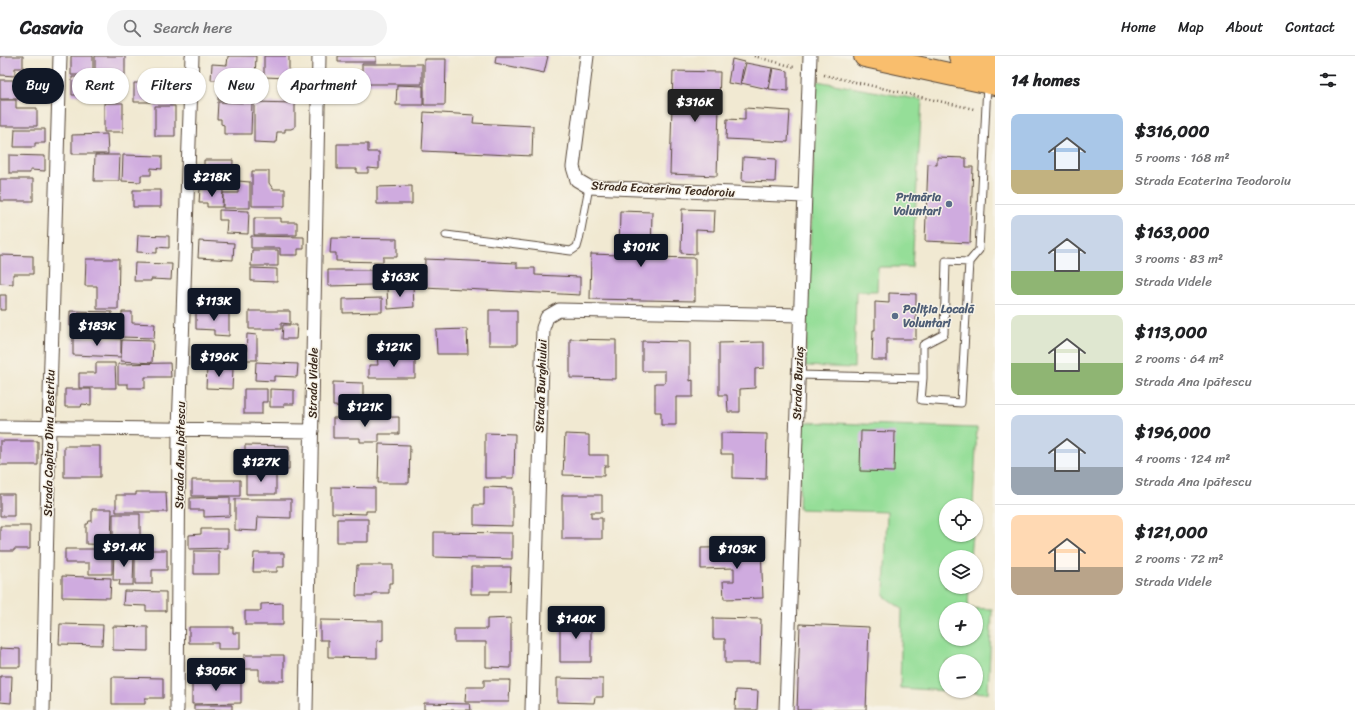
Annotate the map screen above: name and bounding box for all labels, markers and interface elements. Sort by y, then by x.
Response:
search box [107,10,387,46]
text: Casavia [20,11,83,44]
text: Search here [153,15,232,41]
text: Home [1121,15,1156,40]
text: Map [1178,15,1204,40]
text: About [1226,15,1263,40]
text: Contact [1285,15,1335,40]
icon: search [121,17,143,39]
text: 14 homes [1011,65,1080,95]
chip: Buy [12,68,64,104]
chip: Rent [72,68,129,104]
chip: Filters [137,68,206,104]
chip: New [214,68,269,104]
chip: Apartment [277,68,371,104]
icon: filters [1317,69,1339,91]
pin: $316K [667,89,723,123]
text: $316K [677,90,713,113]
text: $316,000 [1135,116,1210,146]
icon: home [1043,130,1091,178]
text: 5 rooms · 168 m² [1135,146,1230,169]
pin: $218K [184,164,240,198]
text: $218K [193,165,231,188]
text: Strada Ecaterina Teodoroiu [1135,169,1291,192]
street label: Strada Ecaterina Teodoroiu [591,174,736,204]
place label: Primăria Voluntari [893,186,942,222]
marker: Primăria Voluntari [944,199,954,209]
text: $163,000 [1135,217,1210,247]
icon: home [1043,231,1091,279]
pin: $101K [613,234,669,268]
text: $101K [623,235,659,258]
text: 3 rooms · 83 m² [1135,247,1223,270]
pin: $163K [372,264,428,298]
text: $163K [382,265,418,288]
text: Strada Videle [1135,270,1212,293]
pin: $113K [186,288,242,322]
text: $113K [197,289,231,312]
place label: Poliția Locală Voluntari [903,298,975,334]
marker: Poliția Locală Voluntari [890,311,900,321]
pin: $183K [69,313,125,347]
text: $183K [78,314,116,337]
text: $113,000 [1135,317,1207,347]
icon: home [1043,331,1091,379]
pin: $121K [366,334,422,368]
text: $121K [376,335,412,358]
street label: Strada Burghiului [528,338,554,433]
pin: $196K [191,344,247,378]
text: $196K [200,345,238,368]
street label: Strada Buziaș [786,345,810,420]
street label: Strada Videle [301,347,325,419]
text: 2 rooms · 64 m² [1135,347,1224,370]
street label: Strada Capita Dinu Pestritu [37,369,61,517]
text: Strada Ana Ipătescu [1135,370,1252,393]
pin: $121K [337,394,393,428]
text: $121K [347,395,383,418]
street label: Strada Ana Ipătescu [168,400,192,509]
text: $196,000 [1135,417,1211,447]
icon: home [1043,431,1091,479]
text: 4 rooms · 124 m² [1135,447,1230,470]
pin: $127K [233,449,289,483]
text: $127K [242,450,280,473]
text: Strada Ana Ipătescu [1135,470,1252,493]
map controls [939,498,983,698]
button: locate [939,498,983,542]
text: $121,000 [1135,517,1208,547]
icon: home [1043,531,1091,579]
pin: $91.4K [91,534,157,568]
text: $91.4K [103,535,145,558]
pin: $103K [709,536,765,570]
text: $103K [718,537,756,560]
text: 2 rooms · 72 m² [1135,547,1223,570]
button: layers [939,550,983,594]
text: Strada Videle [1135,570,1212,593]
button: + [939,602,983,646]
pin: $140K [548,606,604,640]
text: $140K [557,607,595,630]
button: − [939,654,983,698]
pin: $305K [188,658,244,692]
text: $305K [196,659,236,682]

